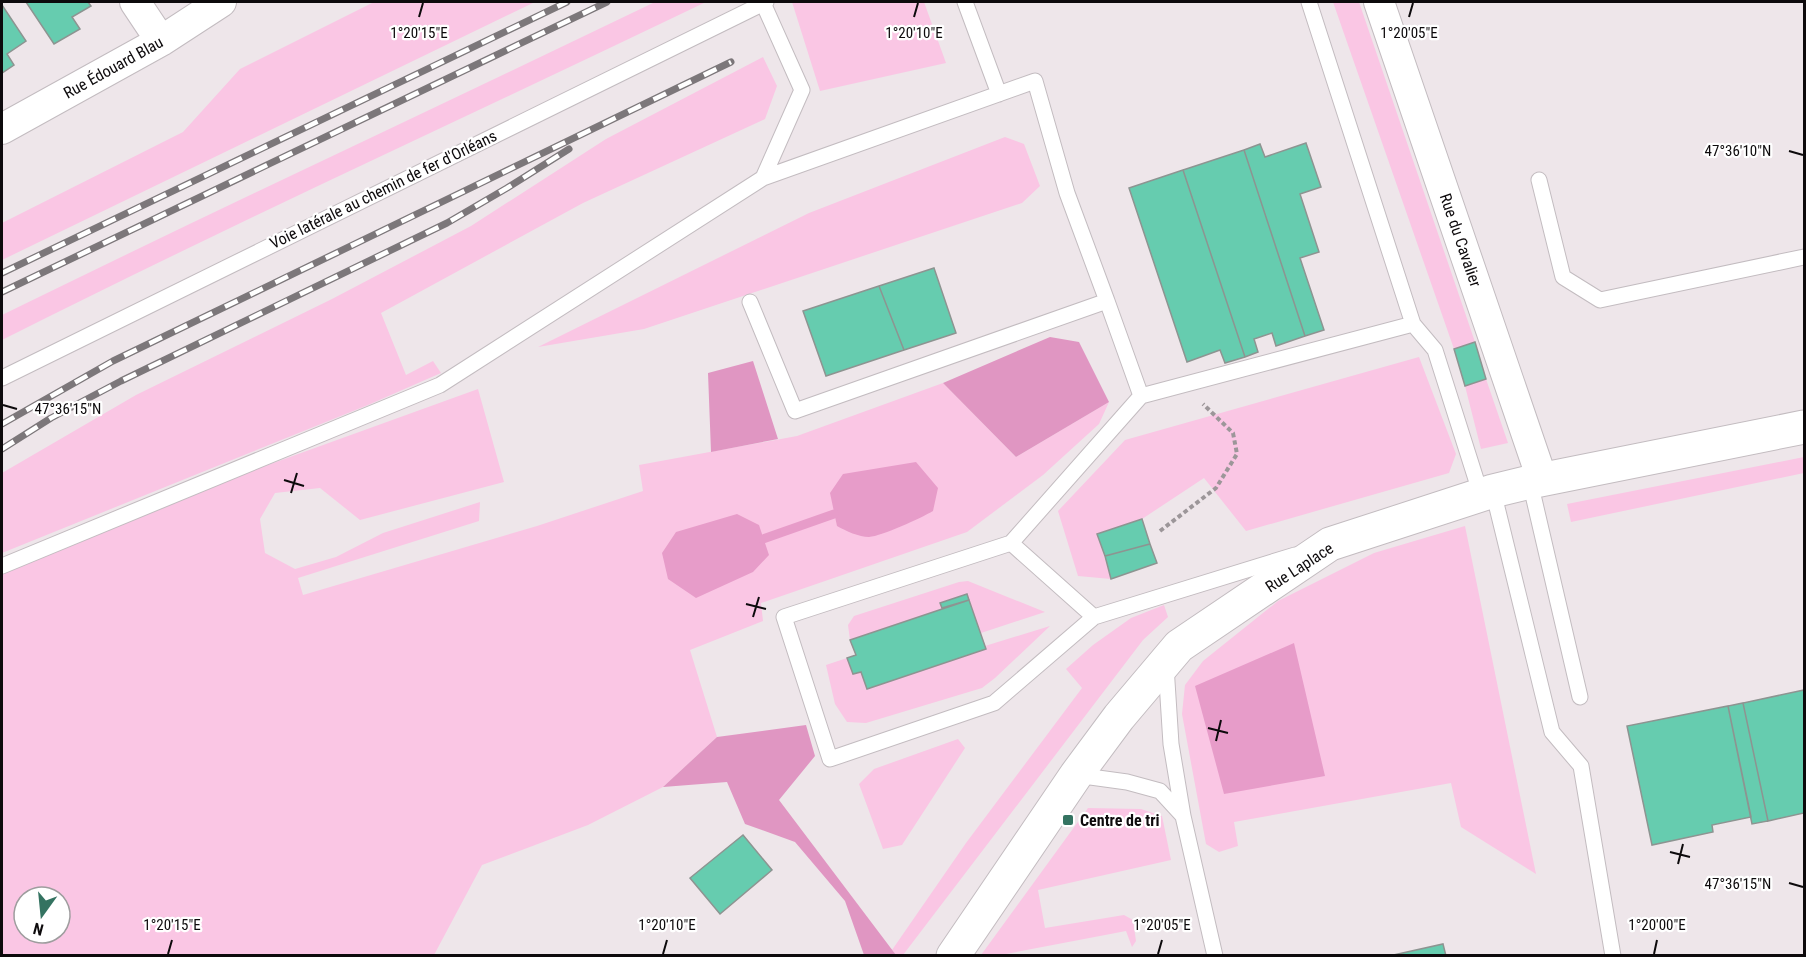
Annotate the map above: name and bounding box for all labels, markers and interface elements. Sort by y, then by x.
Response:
text: 1°20'15"E [390,24,448,42]
text: 1°20'10"E [885,24,943,42]
text: 1°20'05"E [1380,24,1438,42]
street label: Rue Édouard Blau [60,32,166,103]
street label: Voie latérale au chemin de fer d'Orléans [267,126,500,253]
text: 47°36'10"N [1705,142,1771,160]
street label: Rue du Cavalier [1436,191,1485,289]
text: 47°36'15"N [35,400,101,418]
street label: Rue Laplace [1262,539,1337,596]
place label: Centre de tri [1080,811,1160,830]
marker: Centre de tri [1061,813,1075,827]
text: 47°36'15"N [1705,875,1771,893]
north arrow [12,885,72,945]
text: 1°20'15"E [143,916,201,934]
text: 1°20'10"E [638,916,696,934]
text: 1°20'05"E [1133,916,1191,934]
text: 1°20'00"E [1628,916,1686,934]
text: N [31,919,45,939]

